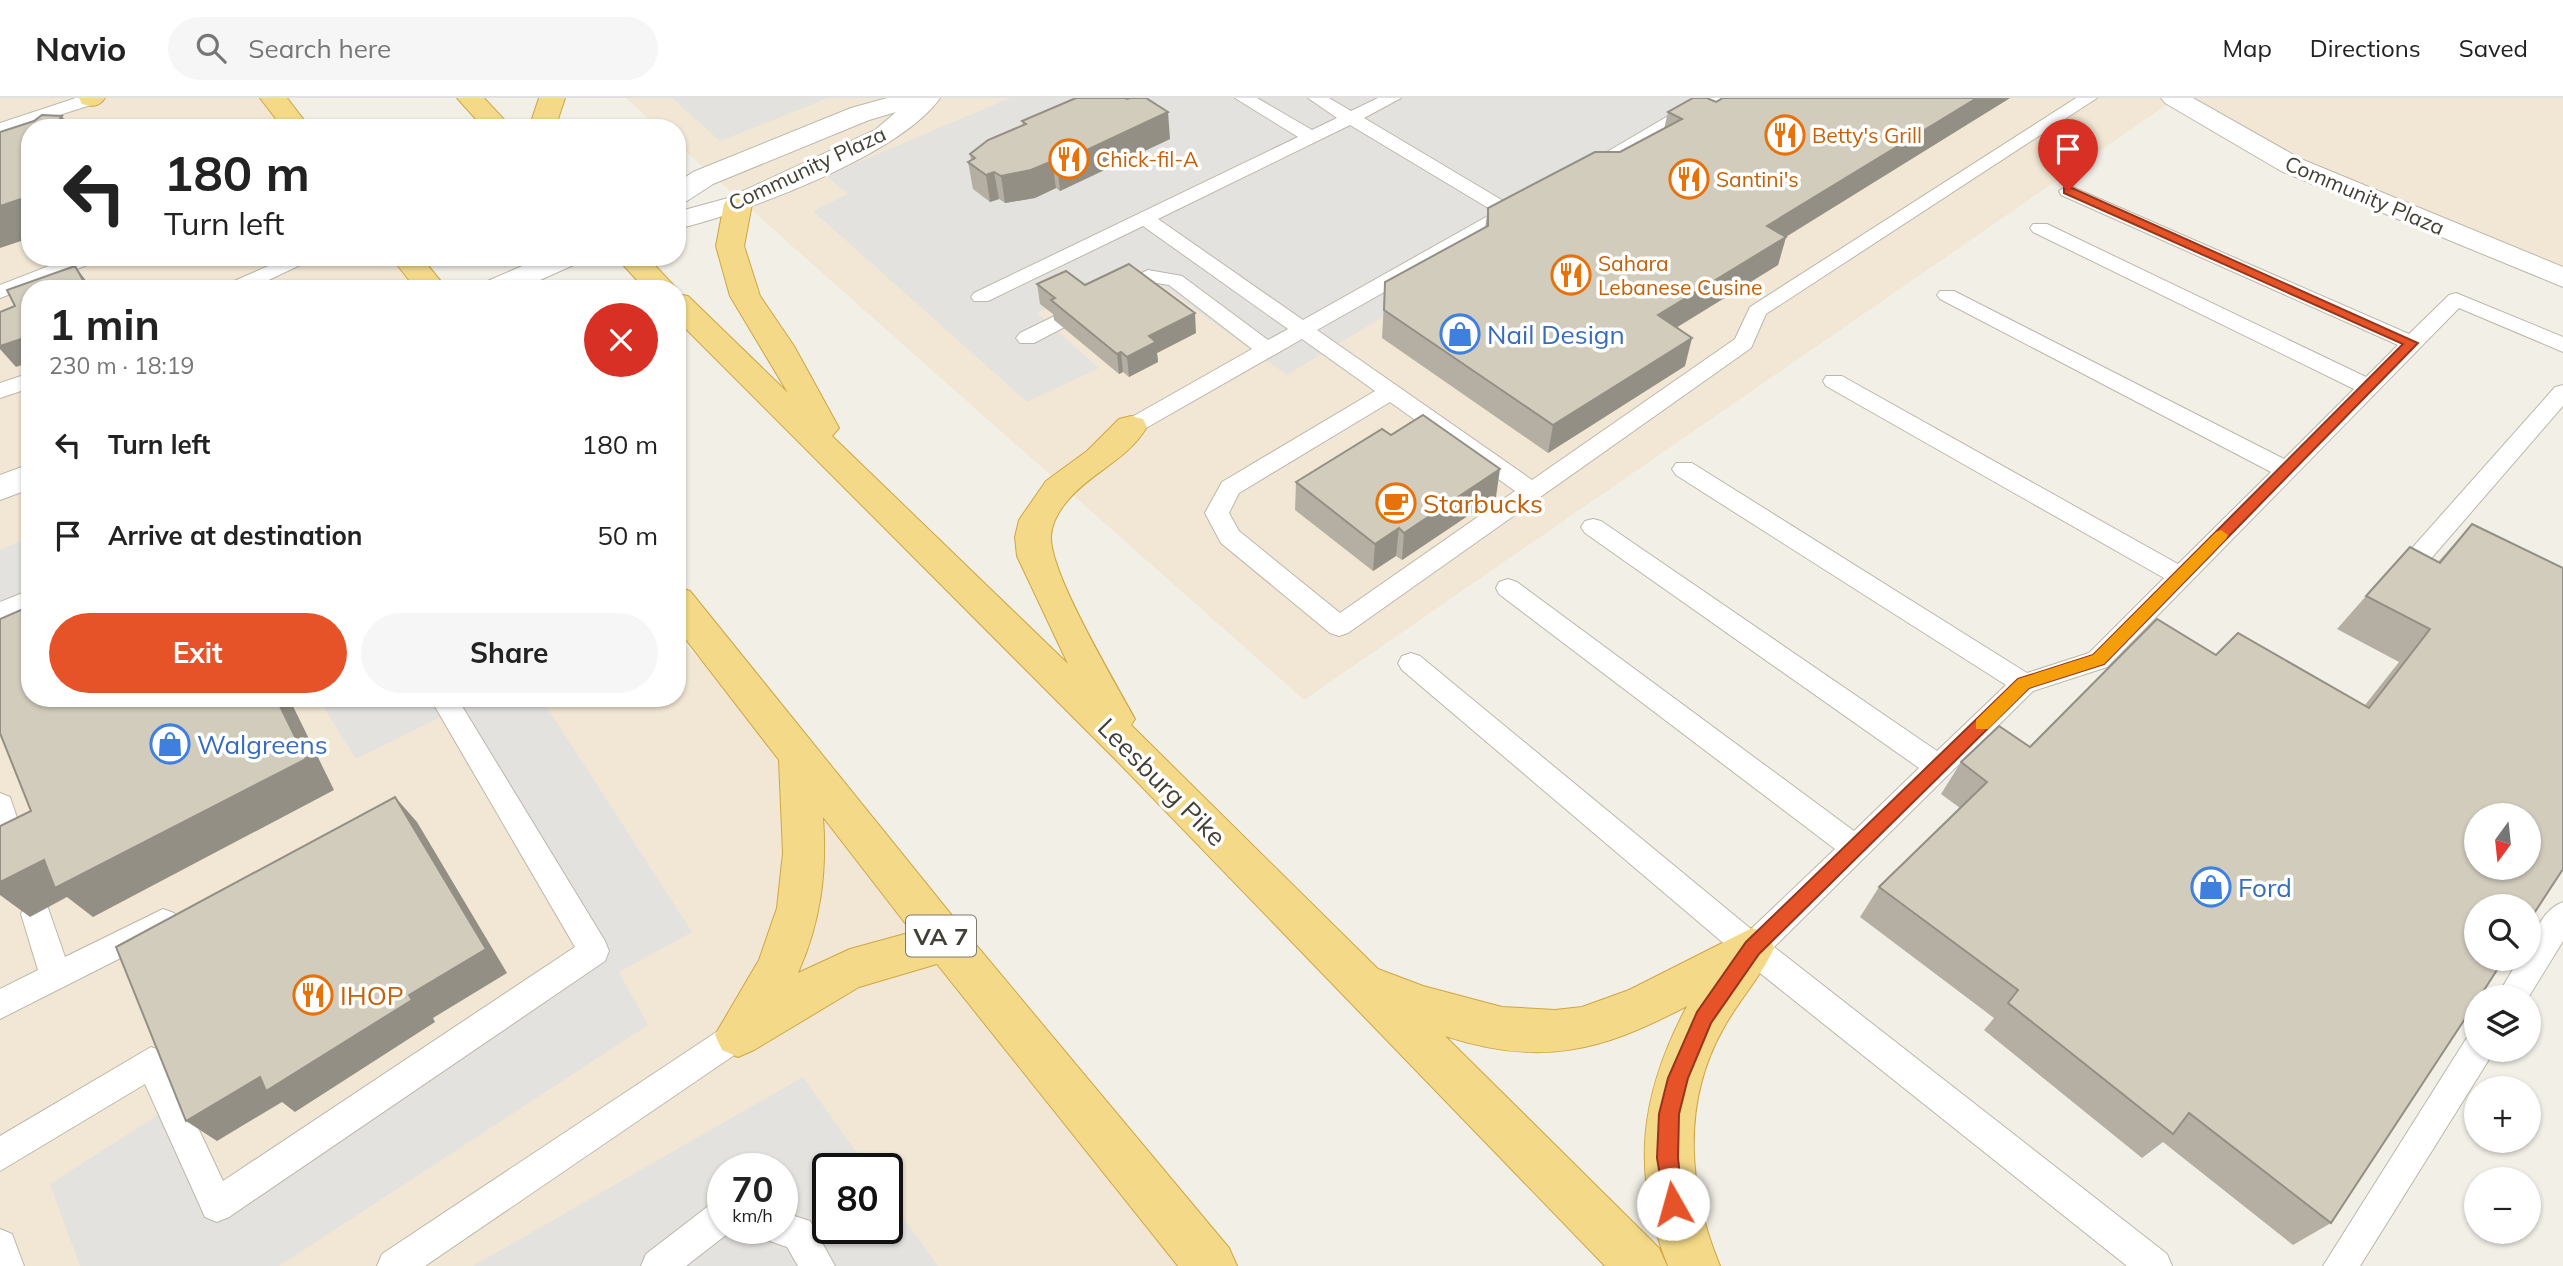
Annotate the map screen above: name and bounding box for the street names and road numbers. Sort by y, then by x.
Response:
street label: Community Plaza [724,120,890,216]
street label: Community Plaza [2281,150,2449,240]
street label: Leesburg Pike [1091,711,1233,853]
road number: VA 7 [906,916,976,956]

